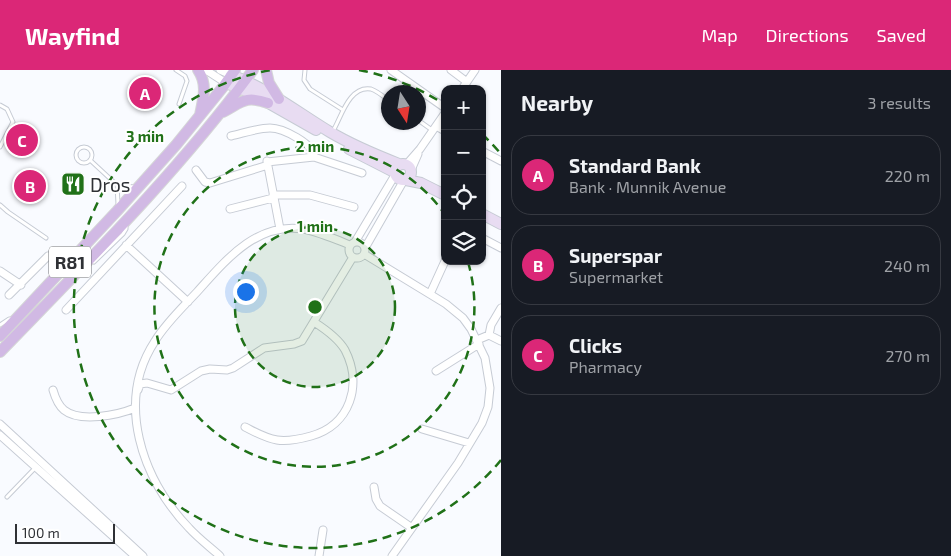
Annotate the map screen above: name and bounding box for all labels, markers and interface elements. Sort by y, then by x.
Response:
text: Wayfind [25,21,120,50]
text: Map [701,24,738,46]
text: Directions [766,24,849,46]
text: Saved [877,24,926,46]
pin: A [129,74,161,112]
north arrow [381,85,426,130]
map controls [441,85,486,265]
button: + [441,85,486,130]
text: Nearby [521,90,593,115]
text: 3 results [868,93,931,112]
pin: C [6,121,38,159]
text: 3 min [126,127,164,145]
button: − [441,130,486,175]
text: 2 min [296,137,334,155]
text: Standard Bank [569,154,701,177]
text: A [533,166,543,185]
text: 220 m [885,166,930,185]
pin: B [14,167,46,205]
restaurant icon: Dros [60,171,86,197]
place label: Dros [90,173,130,196]
button: locate [441,175,486,220]
text: Bank · Munnik Avenue [569,177,726,196]
text: 1 min [297,217,333,235]
button: layers [441,220,486,265]
text: Superspar [569,244,662,267]
road number: R81 [49,246,91,278]
text: B [533,256,543,275]
text: 240 m [884,256,930,275]
text: Supermarket [569,267,663,286]
your location [233,279,259,305]
centre of rings [306,298,324,316]
text: Clicks [569,334,622,357]
text: C [533,346,543,365]
text: 270 m [886,346,930,365]
text: Pharmacy [569,357,642,376]
scale bar [15,521,115,544]
text: 100 m [22,524,60,541]

